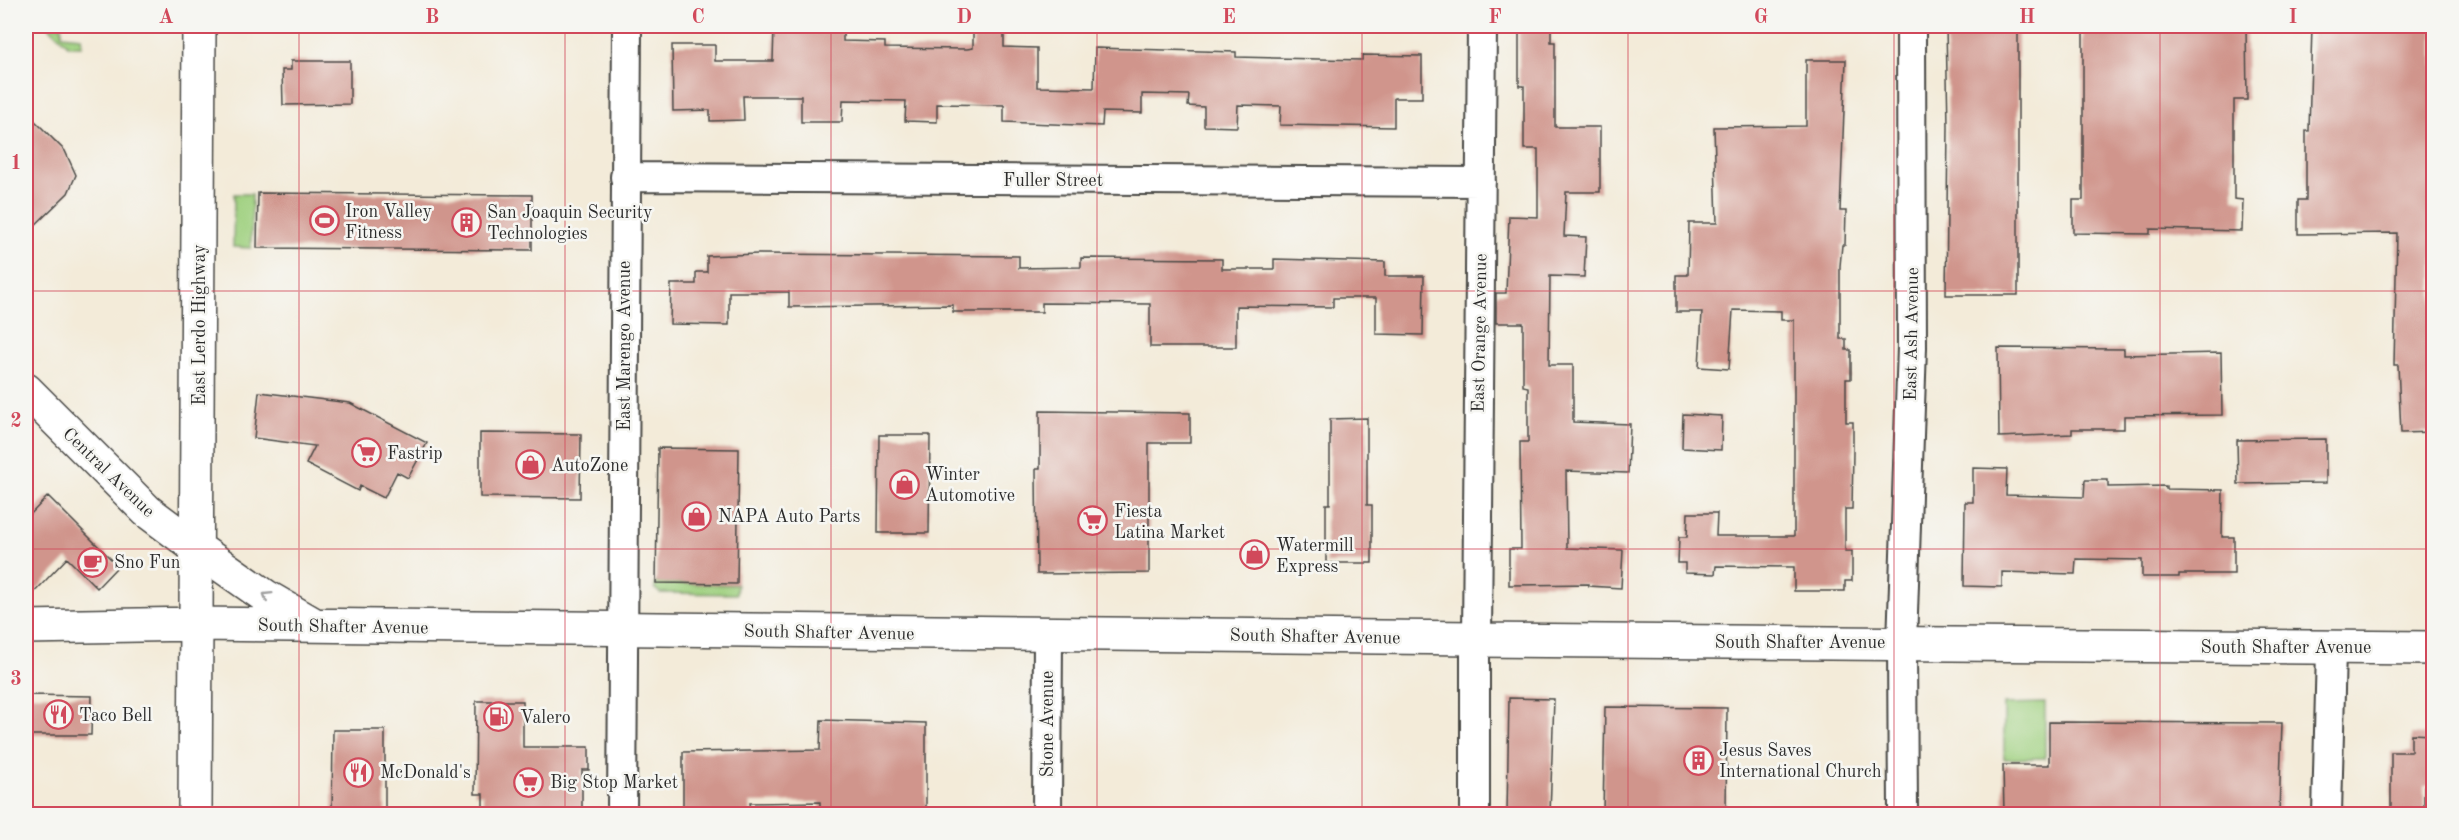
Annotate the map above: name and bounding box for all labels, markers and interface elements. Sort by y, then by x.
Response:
text: A [158,8,174,28]
text: B [425,8,439,28]
text: C [691,8,705,28]
text: D [956,8,972,28]
text: E [1222,8,1236,28]
text: F [1488,8,1502,28]
text: G [1754,8,1768,28]
text: H [2019,8,2035,28]
text: I [2289,8,2297,28]
text: 1 [10,154,22,174]
street label: Fuller Street [1003,172,1103,190]
place label: Iron Valley Fitness [345,203,433,242]
place label: San Joaquin Security Technologies [487,204,653,243]
sports icon: Iron Valley Fitness [308,205,340,237]
building icon: San Joaquin Security Technologies [450,206,482,238]
street label: East Lerdo Highway [191,244,209,406]
street label: East Orange Avenue [1470,253,1490,413]
street label: East Marengo Avenue [616,261,634,431]
street label: East Ash Avenue [1902,267,1922,401]
text: 2 [10,412,22,432]
street label: Central Avenue [59,425,158,521]
supermarket icon: Fastrip [350,437,382,469]
place label: Fastrip [387,445,443,463]
shop icon: AutoZone [514,449,546,481]
place label: AutoZone [551,457,628,475]
place label: Winter Automotive [925,466,1015,505]
shop icon: Winter Automotive [888,468,920,500]
shop icon: NAPA Auto Parts [681,500,713,532]
place label: Fiesta Latina Market [1114,503,1225,542]
supermarket icon: Fiesta Latina Market [1077,505,1109,537]
place label: NAPA Auto Parts [718,508,860,526]
place label: Watermill Express [1276,537,1354,576]
shop icon: Watermill Express [1239,539,1271,571]
cafe icon: Sno Fun [77,546,109,578]
place label: Sno Fun [114,554,181,572]
one-way arrow [262,592,273,603]
street label: South Shafter Avenue [257,617,429,637]
street label: South Shafter Avenue [743,623,915,643]
street label: South Shafter Avenue [1229,627,1401,647]
street label: South Shafter Avenue [1715,634,1885,652]
street label: South Shafter Avenue [2201,639,2371,657]
text: 3 [10,670,22,690]
street label: Stone Avenue [1039,671,1057,777]
restaurant icon: Taco Bell [42,699,74,731]
fuel station icon: Valero [483,701,515,733]
place label: Taco Bell [79,707,152,725]
place label: Valero [520,709,571,727]
place label: Jesus Saves International Church [1719,742,1882,781]
building icon: Jesus Saves International Church [1682,744,1714,776]
restaurant icon: McDonald's [343,756,375,788]
place label: McDonald's [380,764,471,782]
supermarket icon: Big Stop Market [513,766,545,798]
place label: Big Stop Market [550,774,678,792]

